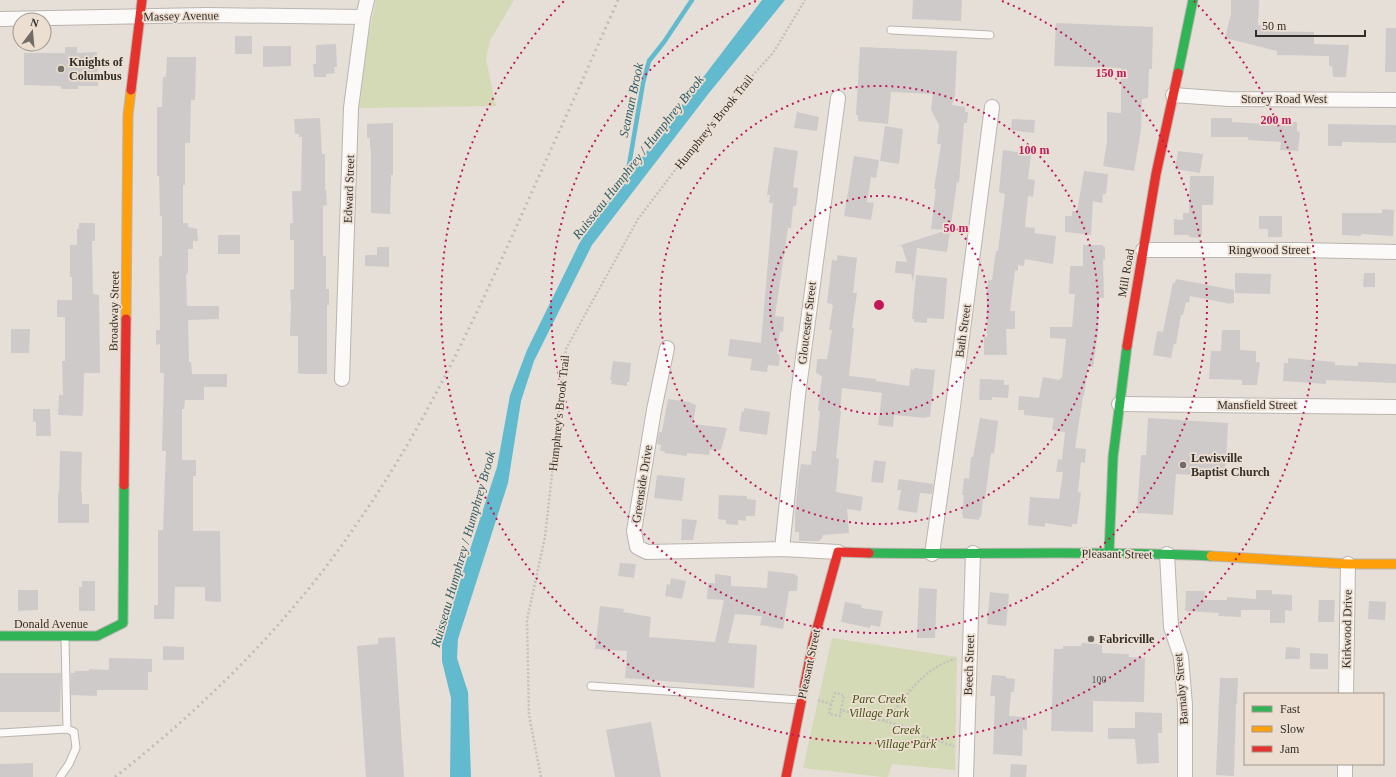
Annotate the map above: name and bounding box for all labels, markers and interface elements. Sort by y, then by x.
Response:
street label: Massey Avenue [143,8,219,24]
north arrow [12,12,52,52]
scale bar [1256,12,1365,38]
text: N [29,16,40,29]
text: 50 m [1262,19,1287,33]
place label: Knights of Columbus [69,55,124,83]
water label: Seaman Brook [616,61,646,139]
marker: Knights of Columbus [56,64,66,74]
text: 150 m [1096,66,1127,80]
water label: Ruisseau Humphrey / Humphrey Brook [569,72,707,243]
street label: Humphrey's Brook Trail [672,72,757,172]
street label: Storey Road West [1241,92,1328,106]
text: 200 m [1261,113,1292,127]
text: 100 m [1019,143,1050,157]
street label: Edward Street [341,154,357,223]
text: 50 m [944,221,969,235]
street label: Ringwood Street [1229,243,1310,257]
street label: Mill Road [1115,248,1137,298]
street label: Broadway Street [106,270,122,351]
street label: Gloucester Street [795,280,819,365]
centre of rings [872,298,886,312]
street label: Bath Street [952,303,974,359]
street label: Humphrey's Brook Trail [546,354,572,472]
street label: Mansfield Street [1217,398,1297,412]
street label: Greenside Drive [629,444,655,524]
water label: Ruisseau Humphrey / Humphrey Brook [427,449,498,650]
place label: Lewisville Baptist Church [1191,451,1270,479]
marker: Lewisville Baptist Church [1178,460,1188,470]
street label: Pleasant Street [1081,546,1153,562]
street label: Kirkwood Drive [1339,589,1355,669]
street label: Donald Avenue [14,617,88,631]
street label: Pleasant Street [795,627,823,700]
place label: Fabricville [1099,632,1155,646]
street label: Beech Street [961,634,977,696]
marker: Fabricville [1086,634,1096,644]
street label: Barnaby Street [1171,652,1191,725]
house number: 100 [1092,674,1107,685]
park label: Parc Creek Village Park [849,692,910,720]
legend [1244,693,1384,765]
text: Fast [1280,702,1301,716]
text: Slow [1280,722,1305,736]
park label: Creek Village Park [876,723,937,751]
text: Jam [1280,742,1300,756]

